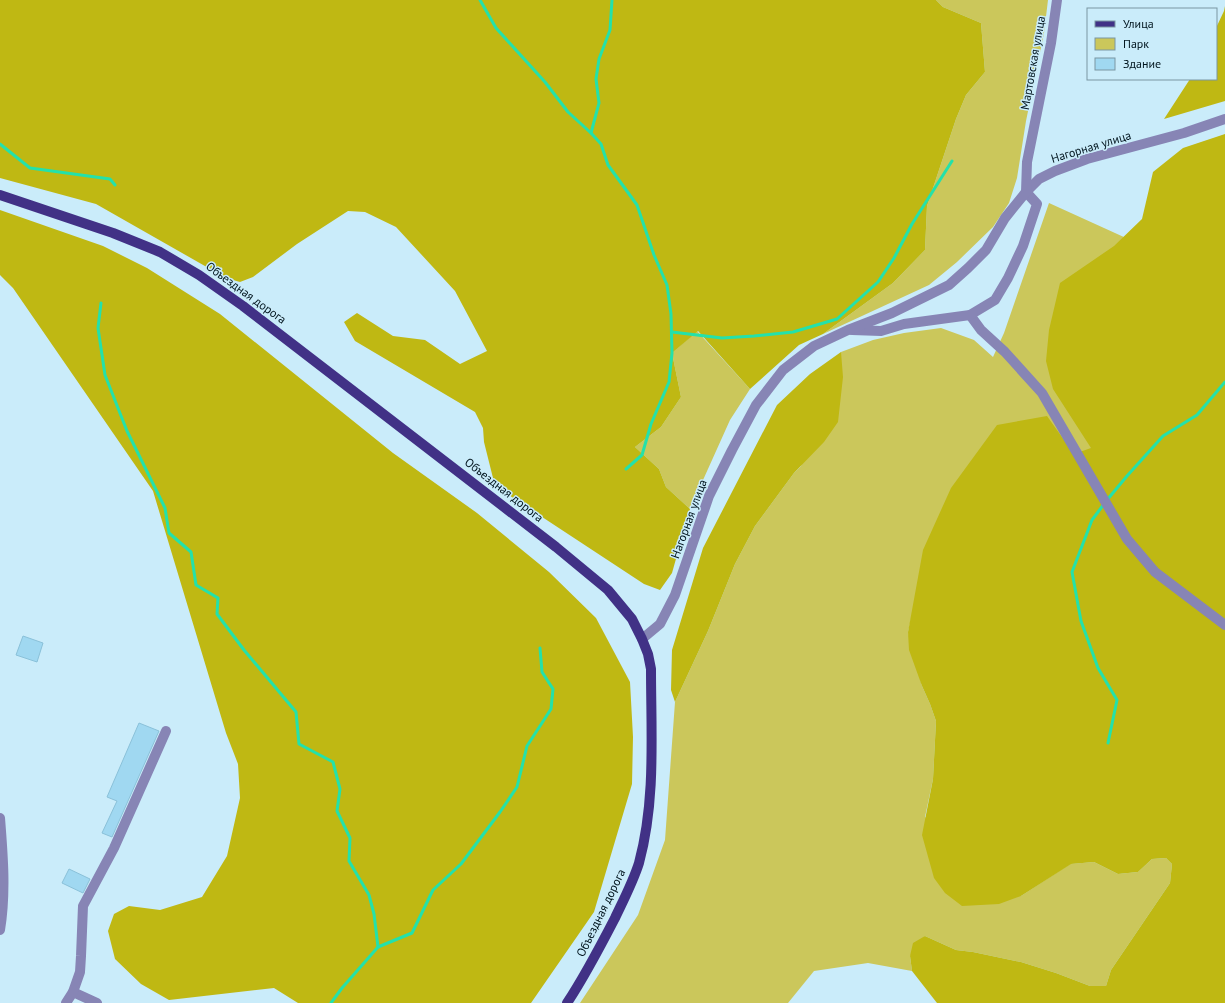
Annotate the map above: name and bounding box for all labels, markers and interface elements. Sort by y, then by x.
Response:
legend [1087,8,1217,80]
street label: Мартовская улица [1017,15,1048,111]
text: Улица [1123,16,1154,31]
text: Парк [1123,36,1149,51]
text: Здание [1123,56,1161,71]
street label: Нагорная улица [1049,127,1133,166]
street label: Объездная дорога [203,258,289,327]
street label: Объездная дорога [462,454,547,525]
street label: Нагорная улица [667,477,710,560]
street label: Объездная дорога [573,866,628,959]

